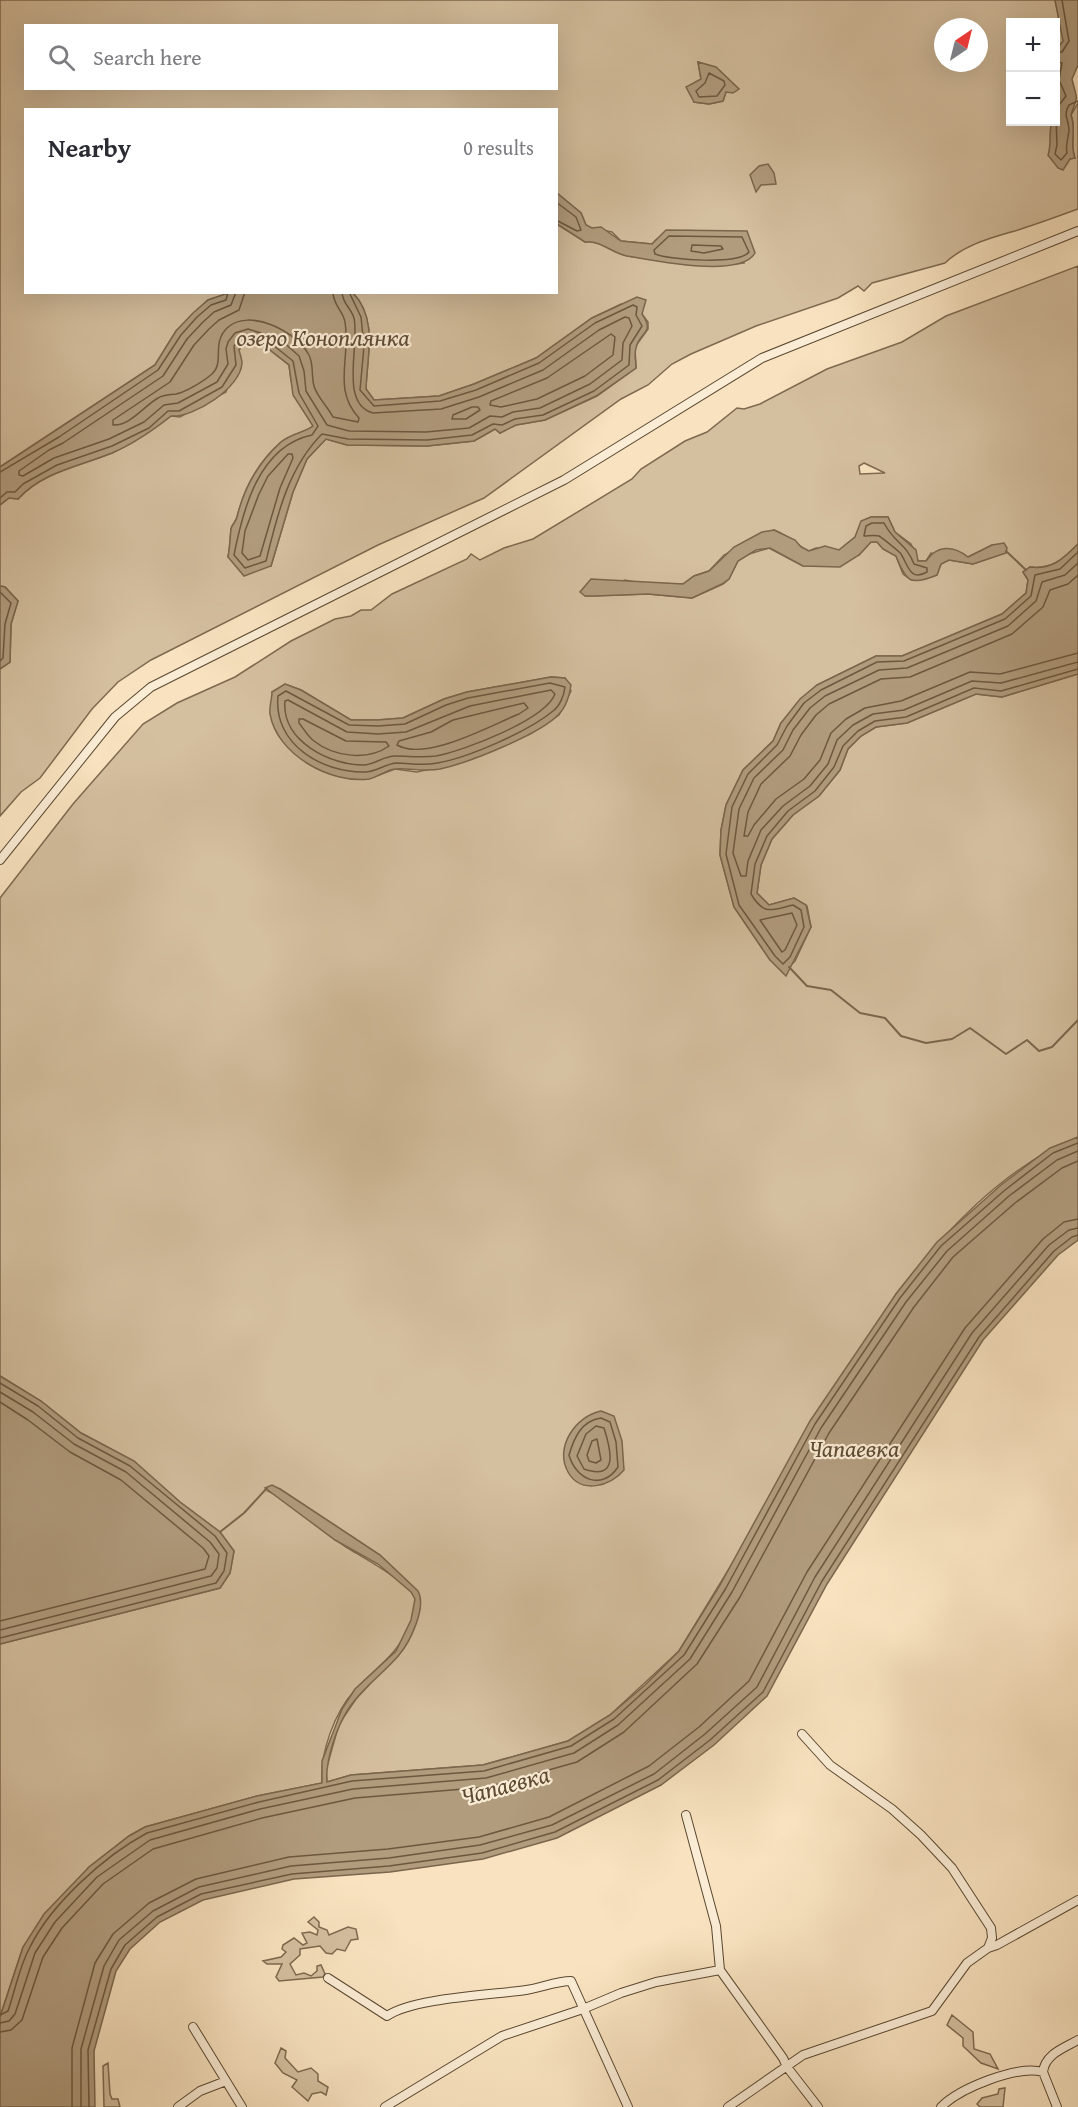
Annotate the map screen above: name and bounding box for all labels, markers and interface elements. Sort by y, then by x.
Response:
north arrow [934,18,988,72]
map controls [1006,18,1060,126]
button: + [1006,18,1060,72]
search box [24,24,558,90]
icon: search [45,41,78,74]
text: Search here [93,41,202,73]
button: − [1006,72,1060,126]
text: Nearby [48,128,131,167]
text: 0 results [463,133,534,162]
water label: озеро Коноплянка [236,320,410,355]
water label: Чапаевка [809,1431,899,1466]
water label: Чапаевка [457,1756,553,1814]

